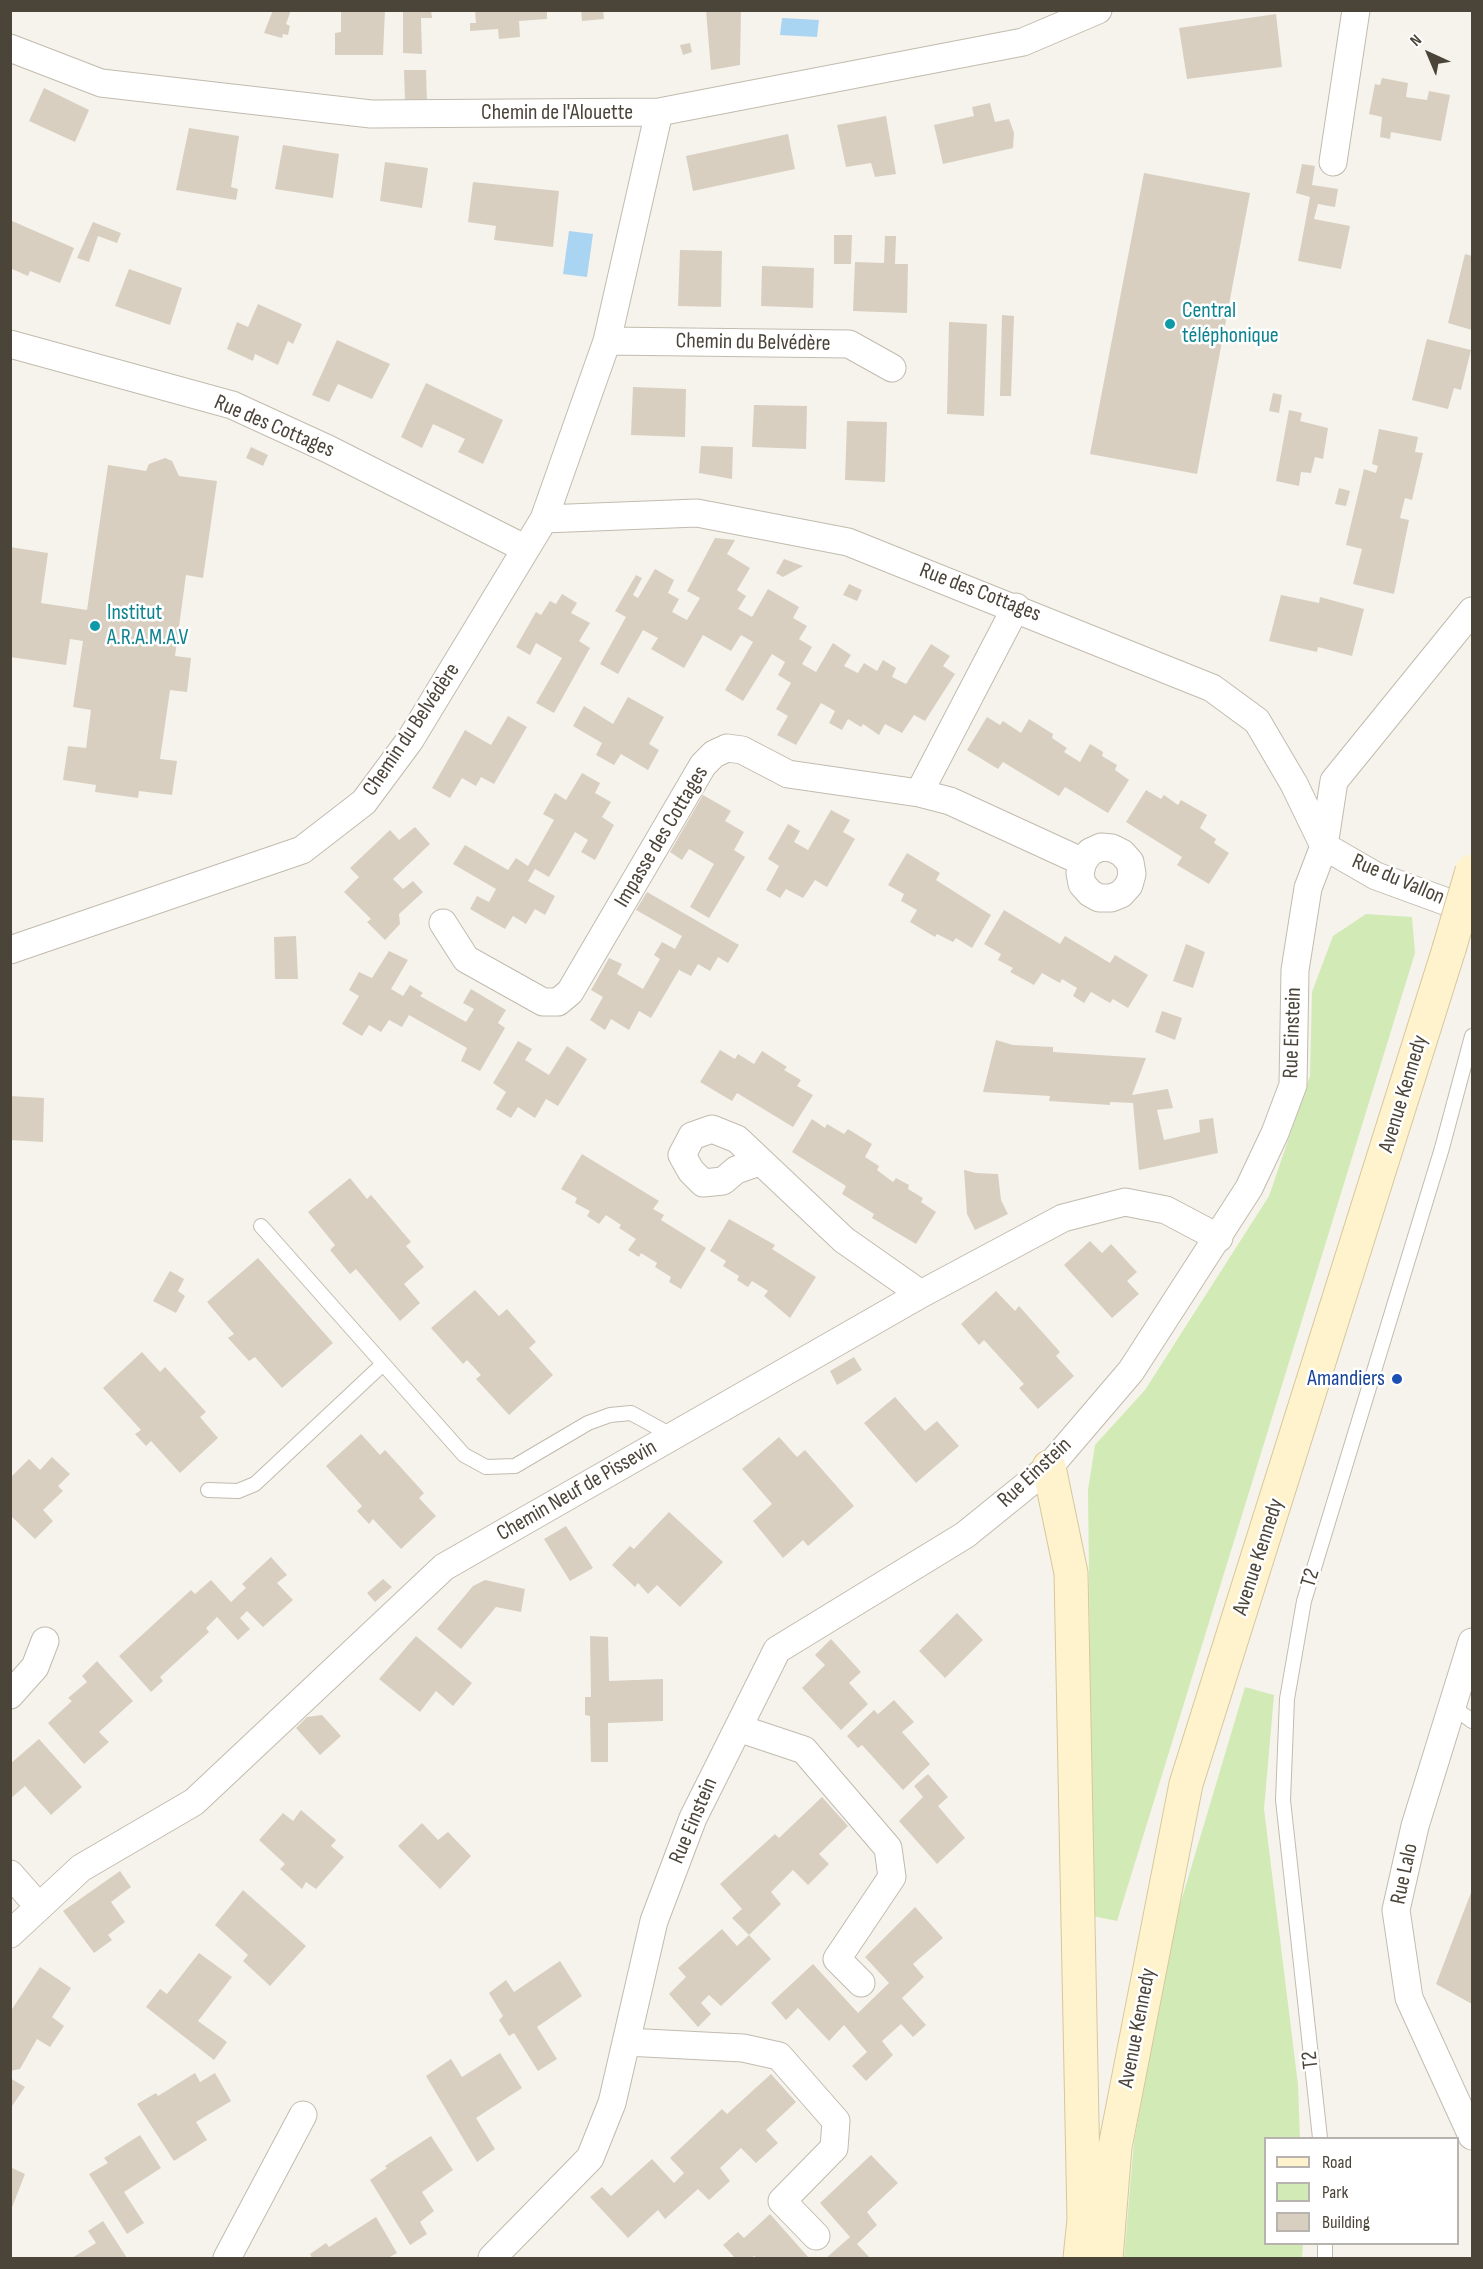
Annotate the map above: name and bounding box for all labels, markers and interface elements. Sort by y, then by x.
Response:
north arrow [1399,24,1459,84]
text: N [1406,31,1426,50]
street label: Chemin de l'Alouette [481,100,633,126]
place label: Central téléphonique [1182,298,1279,350]
marker: Central téléphonique [1163,317,1177,331]
street label: Chemin du Belvédère [675,328,831,358]
street label: Rue des Cottages [210,390,338,464]
street label: Rue des Cottages [916,558,1044,628]
place label: Institut A.R.A.M.A.V [107,600,188,652]
marker: Institut A.R.A.M.A.V [88,619,102,633]
street label: Chemin du Belvédère [358,659,466,801]
street label: Impasse des Cottages [609,762,715,912]
street label: Rue du Vallon [1348,849,1448,911]
street label: Rue Einstein [1278,987,1308,1079]
street label: Avenue Kennedy [1374,1032,1434,1156]
place label: Amandiers [1307,1366,1385,1392]
marker: Amandiers [1390,1372,1404,1386]
street label: Rue Einstein [993,1432,1077,1514]
street label: Chemin Neuf de Pissevin [492,1434,662,1548]
street label: Avenue Kennedy [1228,1495,1290,1619]
street label: T2 [1296,1566,1326,1590]
street label: Rue Einstein [664,1774,724,1868]
street label: Rue Lalo [1386,1841,1424,1907]
street label: Avenue Kennedy [1113,1966,1163,2090]
street label: T2 [1297,2050,1325,2070]
legend [1264,2137,1459,2245]
text: Road [1322,2152,1352,2173]
text: Park [1322,2182,1348,2203]
text: Building [1322,2212,1370,2233]

